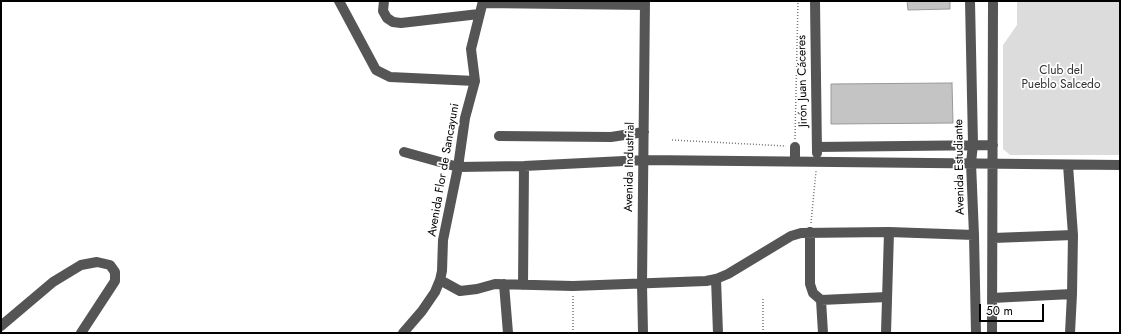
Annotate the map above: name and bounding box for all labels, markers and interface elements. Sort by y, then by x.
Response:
street label: Jirón Juan Cáceres [795,35,811,127]
park label: Club del Pueblo Salcedo [1022,64,1100,92]
street label: Avenida Flor de Sancayuni [425,102,463,238]
street label: Avenida Estudiante [952,119,968,215]
street label: Avenida Industrial [622,122,638,212]
scale bar [981,296,1046,322]
text: 50 m [986,302,1013,320]

